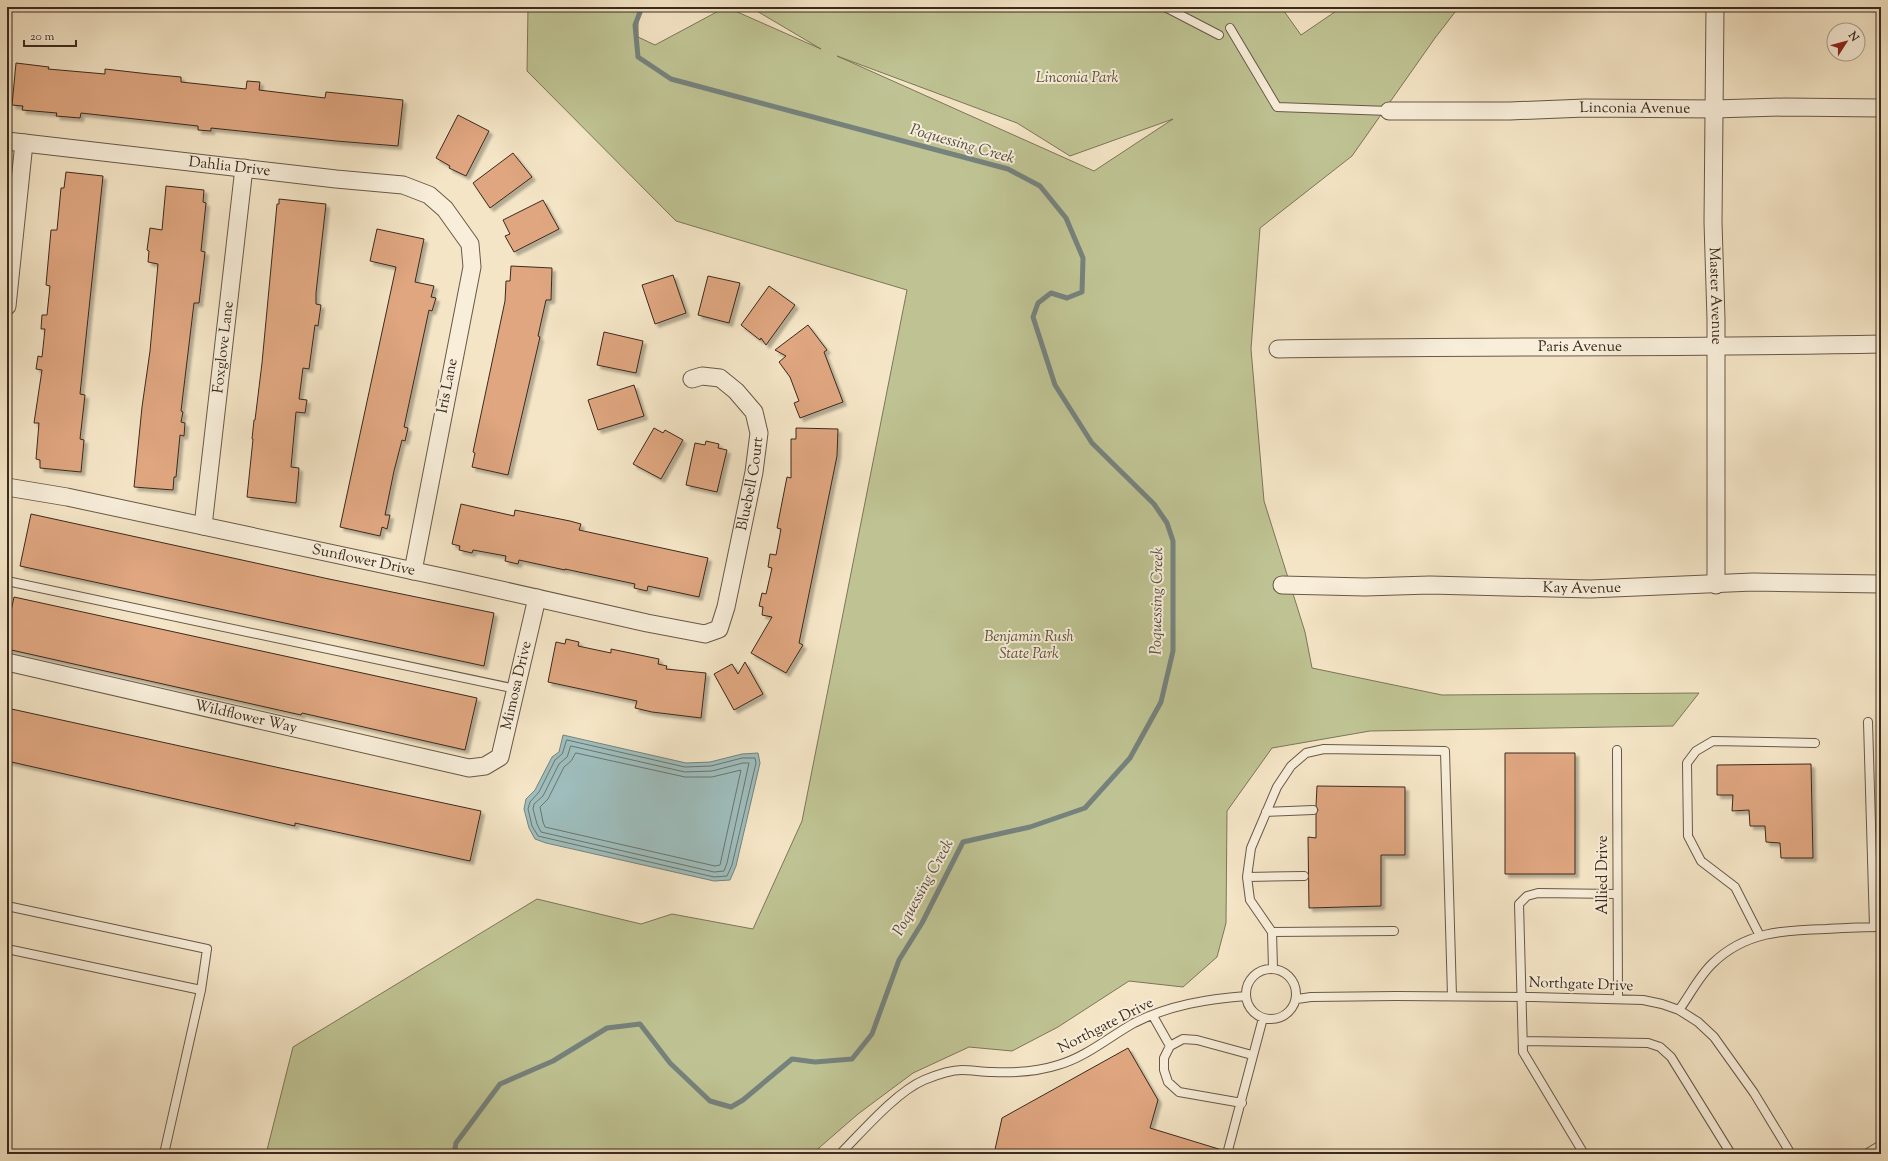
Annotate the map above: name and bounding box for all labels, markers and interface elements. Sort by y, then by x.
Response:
scale bar [24,22,76,48]
north arrow [1826,22,1866,62]
text: 20 m [30,28,55,46]
text: N [1844,28,1862,45]
park label: Linconia Park [1036,68,1118,89]
street label: Linconia Avenue [1579,97,1690,119]
water label: Poquessing Creek [907,119,1017,171]
street label: Dahlia Drive [187,152,272,182]
street label: Master Avenue [1703,247,1727,345]
street label: Foxglove Lane [208,300,239,394]
street label: Paris Avenue [1538,336,1622,358]
street label: Iris Lane [432,357,464,415]
street label: Bluebell Court [732,436,769,533]
street label: Sunflower Drive [310,539,417,581]
water label: Poquessing Creek [1146,547,1170,655]
street label: Kay Avenue [1542,577,1622,600]
park label: Benjamin Rush State Park [984,627,1075,665]
street label: Mimosa Drive [496,639,537,732]
street label: Wildflower Way [192,695,300,739]
water label: Poquessing Creek [888,835,960,941]
street label: Allied Drive [1593,835,1614,915]
street label: Northgate Drive [1528,973,1634,997]
street label: Northgate Drive [1055,993,1157,1059]

